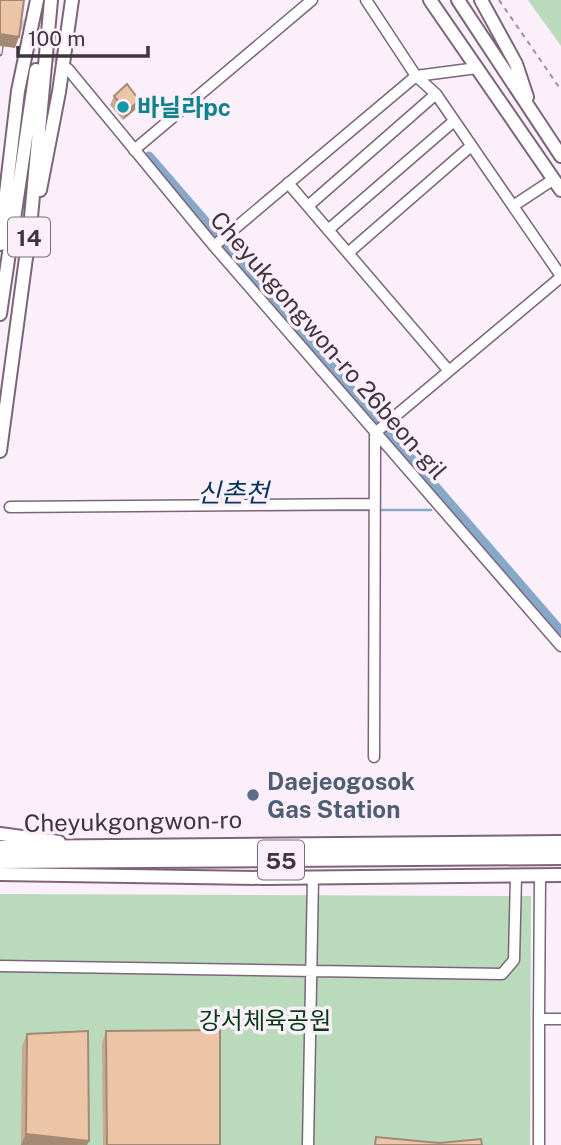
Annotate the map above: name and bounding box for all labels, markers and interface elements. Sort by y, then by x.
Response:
scale bar [18,14,147,58]
text: 100 m [28,26,85,51]
place label: 바닐라pc [137,93,231,121]
marker: 바닐라pc [115,99,131,115]
street label: Cheyukgongwon-ro 26beon-gil [205,205,453,485]
road number: 14 [8,218,50,256]
water label: 신촌천 [197,477,272,508]
place label: Daejeogosok Gas Station [267,767,415,823]
marker: Daejeogosok Gas Station [245,787,261,803]
street label: Cheyukgongwon-ro [24,805,242,837]
road number: 55 [258,840,304,880]
park label: 강서체육공원 [199,1006,331,1034]

